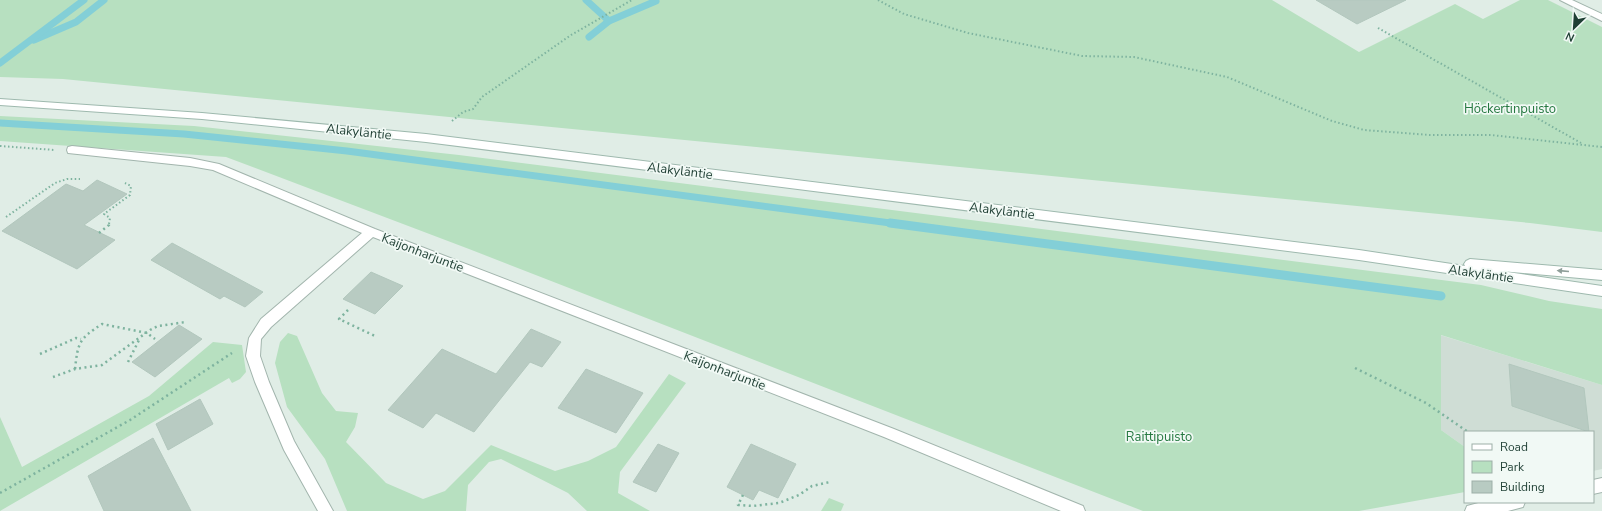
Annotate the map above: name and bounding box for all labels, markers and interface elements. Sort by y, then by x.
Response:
north arrow [1554,8,1594,48]
text: N [1563,28,1577,45]
park label: Höckertinpuisto [1464,100,1556,118]
street label: Alakyläntie [325,120,393,144]
street label: Alakyläntie [646,158,714,184]
street label: Alakyläntie [968,198,1036,224]
street label: Kaijonharjuntie [379,229,466,277]
street label: Alakyläntie [1447,260,1515,287]
one-way arrow [1557,268,1569,275]
street label: Kaijonharjuntie [681,347,768,395]
park label: Raittipuisto [1126,428,1192,446]
legend [1464,431,1594,503]
text: Road [1500,439,1528,455]
text: Park [1500,459,1525,475]
text: Building [1500,479,1545,495]

